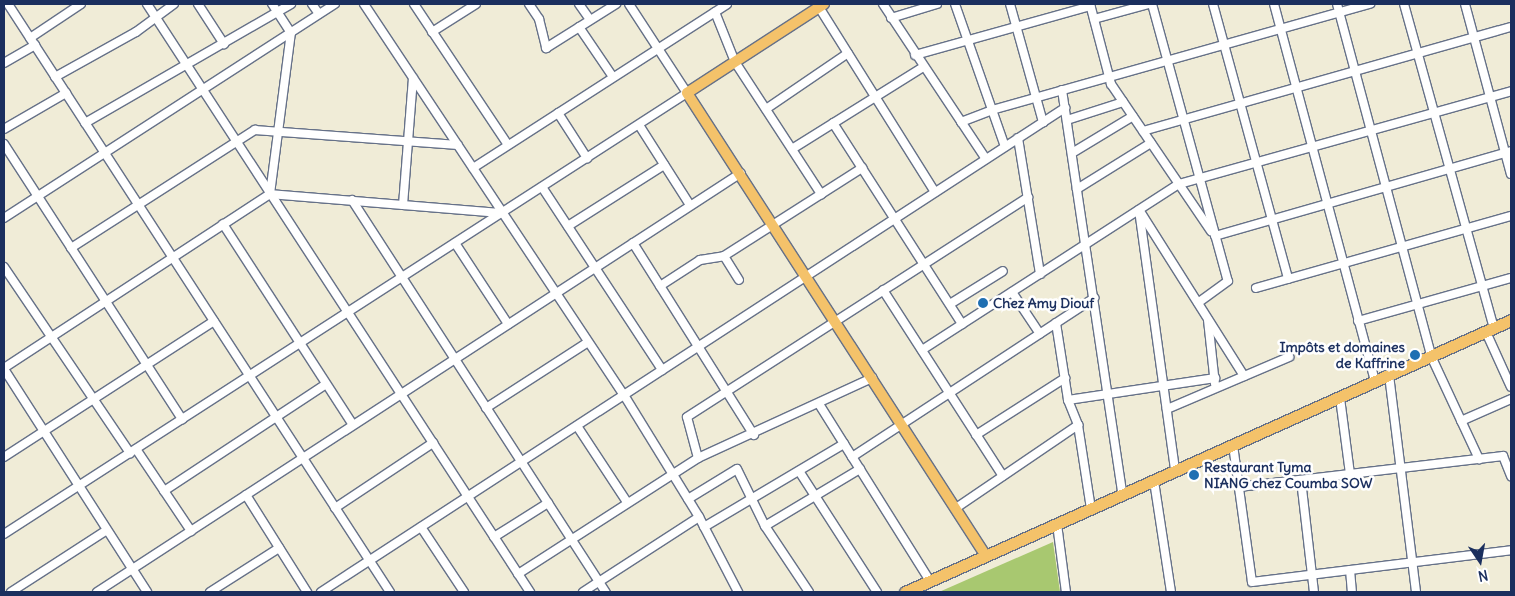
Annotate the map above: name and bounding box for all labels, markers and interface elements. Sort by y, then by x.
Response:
place label: Chez Amy Diouf [993,295,1094,311]
marker: Chez Amy Diouf [977,297,989,309]
place label: Impôts et domaines de Kaffrine [1279,339,1405,372]
marker: Impôts et domaines de Kaffrine [1409,349,1421,361]
place label: Restaurant Tyma NIANG chez Coumba SOW [1204,459,1372,492]
marker: Restaurant Tyma NIANG chez Coumba SOW [1188,469,1200,481]
north arrow [1455,536,1505,586]
text: N [1477,566,1490,585]

